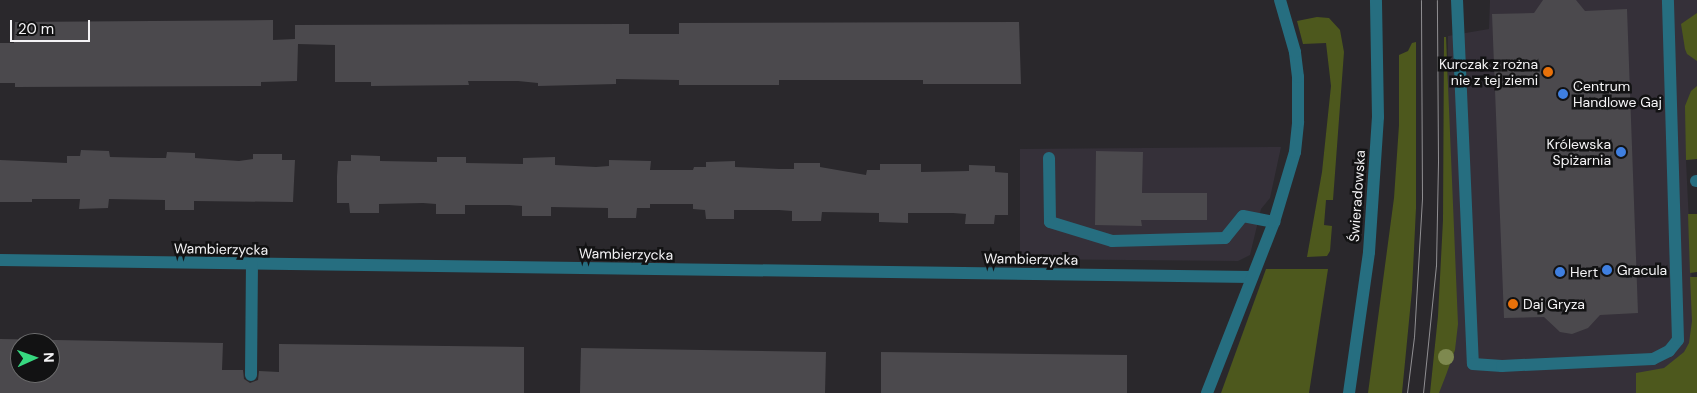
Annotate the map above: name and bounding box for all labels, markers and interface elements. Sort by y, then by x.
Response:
scale bar [12,10,92,42]
text: 20 m [18,19,54,39]
place label: Kurczak z rożna nie z tej ziemi [1439,56,1538,88]
marker: Kurczak z rożna nie z tej ziemi [1542,66,1554,78]
place label: Centrum Handlowe Gaj [1573,78,1662,110]
marker: Centrum Handlowe Gaj [1557,88,1569,100]
place label: Królewska Spiżarnia [1546,136,1611,168]
marker: Królewska Spiżarnia [1615,146,1627,158]
street label: Świeradowska [1345,150,1369,242]
street label: Wambierzycka [174,240,268,258]
street label: Wambierzycka [579,245,673,263]
street label: Wambierzycka [984,250,1078,268]
place label: Gracula [1617,262,1667,278]
place label: Hert [1570,264,1598,280]
marker: Gracula [1601,264,1613,276]
marker: Hert [1554,266,1566,278]
place label: Daj Gryza [1523,296,1585,312]
marker: Daj Gryza [1507,298,1519,310]
north arrow [10,333,60,383]
text: N [40,352,58,363]

